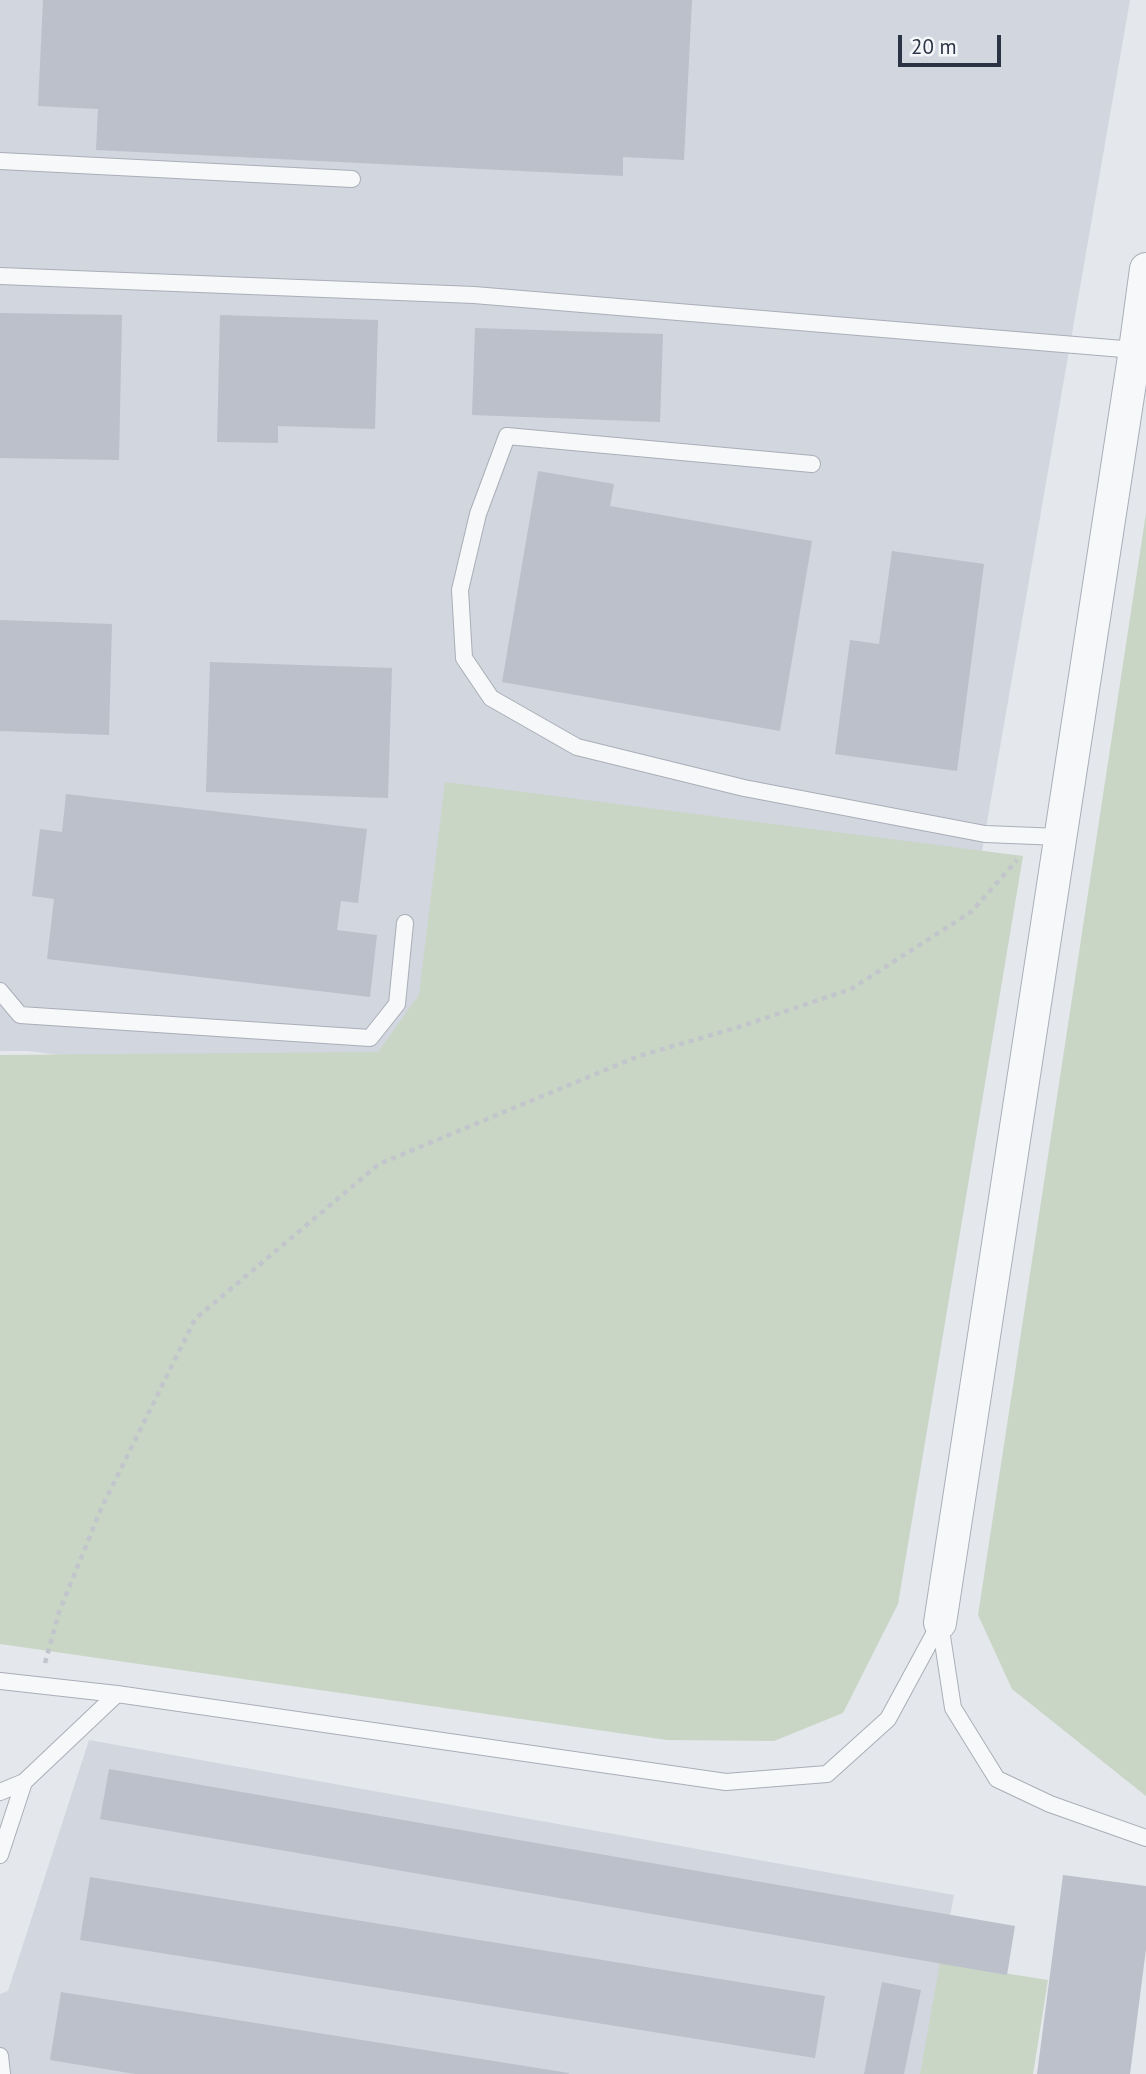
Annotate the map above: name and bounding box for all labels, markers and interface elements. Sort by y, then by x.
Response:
scale bar [901,21,1004,65]
text: 20 m [911,33,957,60]

